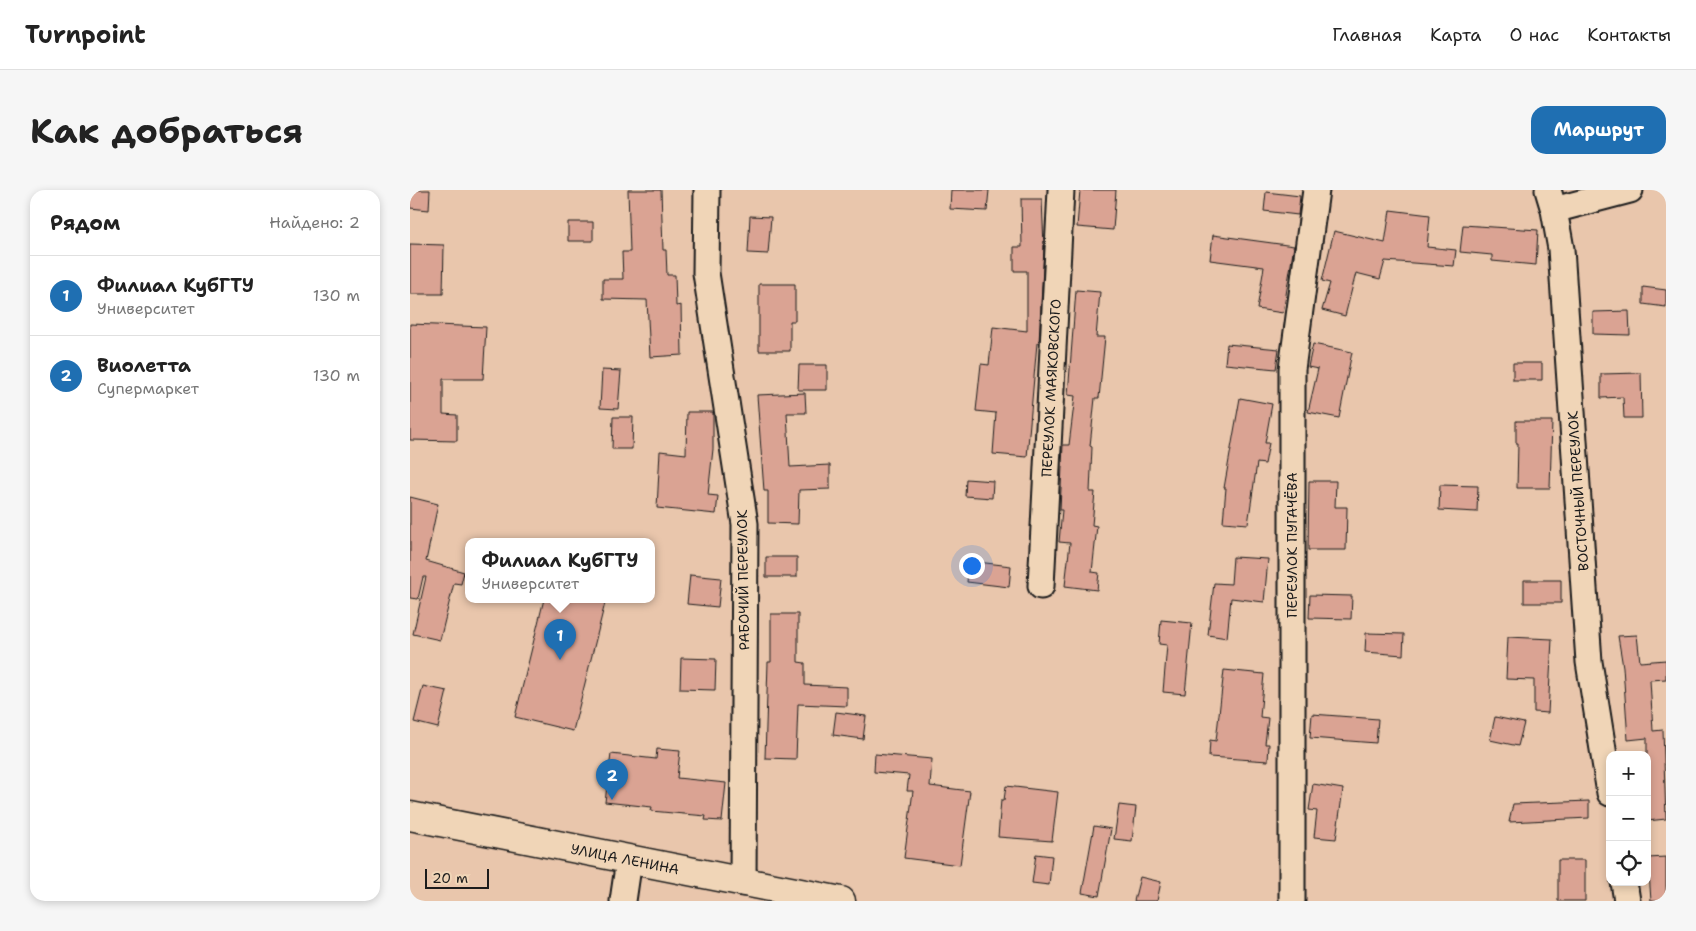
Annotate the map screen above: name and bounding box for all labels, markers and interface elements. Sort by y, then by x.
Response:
text: Turnpoint [25,19,146,51]
text: Главная [1332,23,1402,47]
text: Карта [1430,23,1482,47]
text: О нас [1510,23,1559,47]
text: Контакты [1587,23,1671,47]
button: Маршрут [1531,106,1666,154]
text: Как добраться [30,107,303,154]
text: Рядом [50,209,120,237]
text: Найдено: 2 [269,212,360,233]
text: Филиал КубГТУ [97,273,254,298]
text: 1 [62,285,70,306]
text: 130 m [313,285,360,306]
text: Университет [97,298,195,319]
street label: ПЕРЕУЛОК МАЯКОВСКОГО [1037,298,1065,478]
text: Виолетта [97,353,191,378]
text: 2 [60,365,72,386]
text: 130 m [313,365,360,386]
text: Супермаркет [97,378,199,399]
street label: ВОСТОЧНЫЙ ПЕРЕУЛОК [1563,410,1593,572]
street label: ПЕРЕУЛОК ПУГАЧЁВА [1283,472,1301,618]
street label: РАБОЧИЙ ПЕРЕУЛОК [733,509,753,651]
popup [465,538,655,603]
text: Филиал КубГТУ [481,548,639,573]
your location [959,553,985,579]
text: Университет [481,573,579,594]
pin: 1 [544,619,576,660]
map controls [1606,751,1651,886]
button: + [1606,751,1651,796]
pin: 2 [596,759,628,800]
button: − [1606,796,1651,841]
street label: УЛИЦА ЛЕНИНА [569,840,681,878]
button: locate [1606,841,1651,886]
scale bar [425,866,489,889]
text: 20 m [432,869,468,887]

